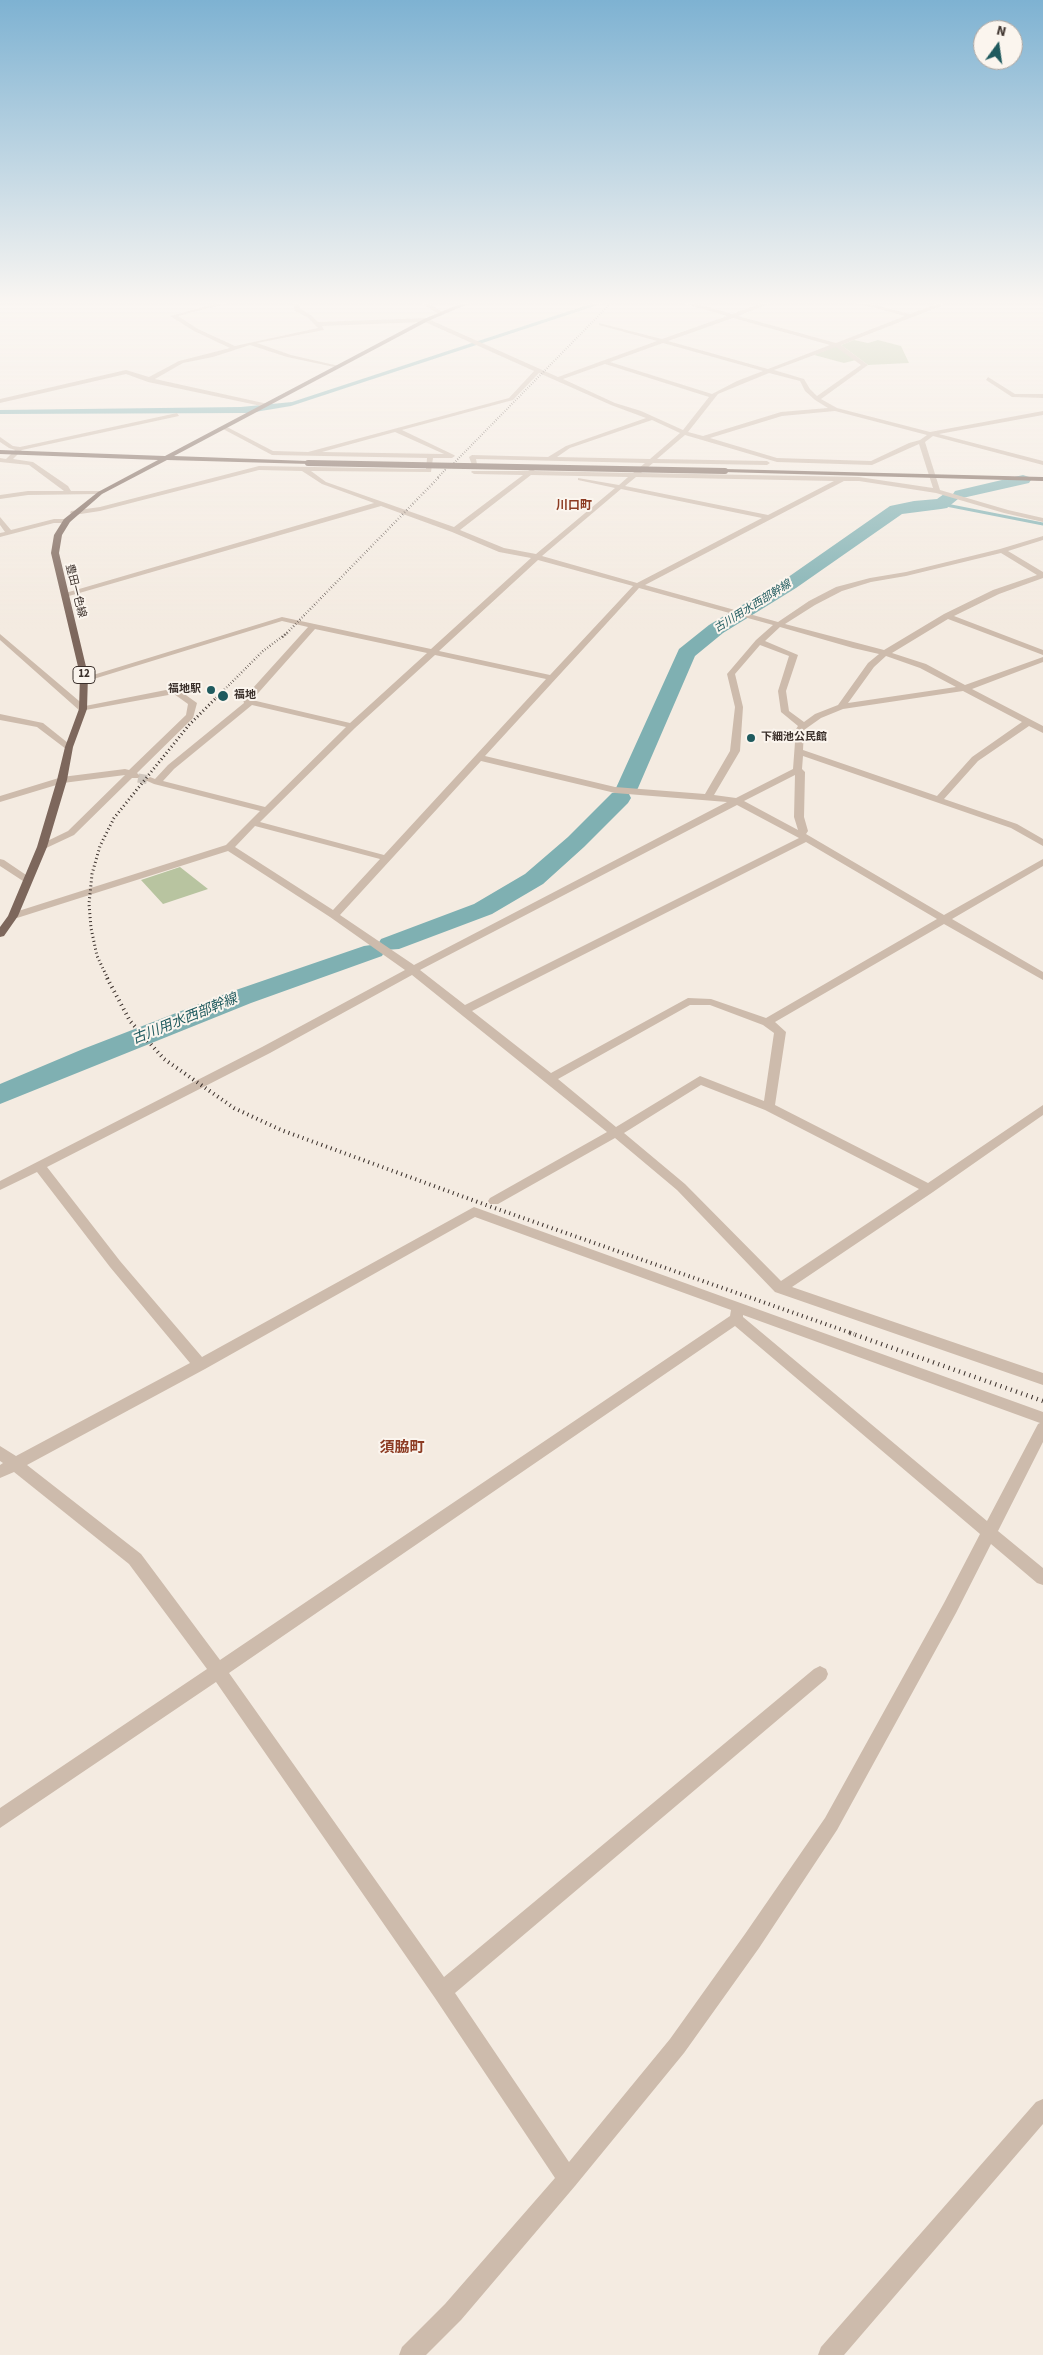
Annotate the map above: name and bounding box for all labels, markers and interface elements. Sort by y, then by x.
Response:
north arrow [973,20,1023,70]
text: N [994,21,1008,42]
district label: 川口町 [556,499,592,513]
street label: 豊田一色線 [62,563,88,619]
water label: 古川用水西部幹線 [712,578,794,636]
road number: 12 [73,666,95,684]
place label: 福地駅 [168,683,201,697]
marker: 福地駅 [205,684,217,696]
marker: 福地 [216,689,230,703]
place label: 福地 [234,689,256,703]
place label: 下細池公民館 [761,731,827,745]
marker: 下細池公民館 [745,732,757,744]
water label: 古川用水西部幹線 [130,991,240,1049]
district label: 須脇町 [380,1440,424,1458]

